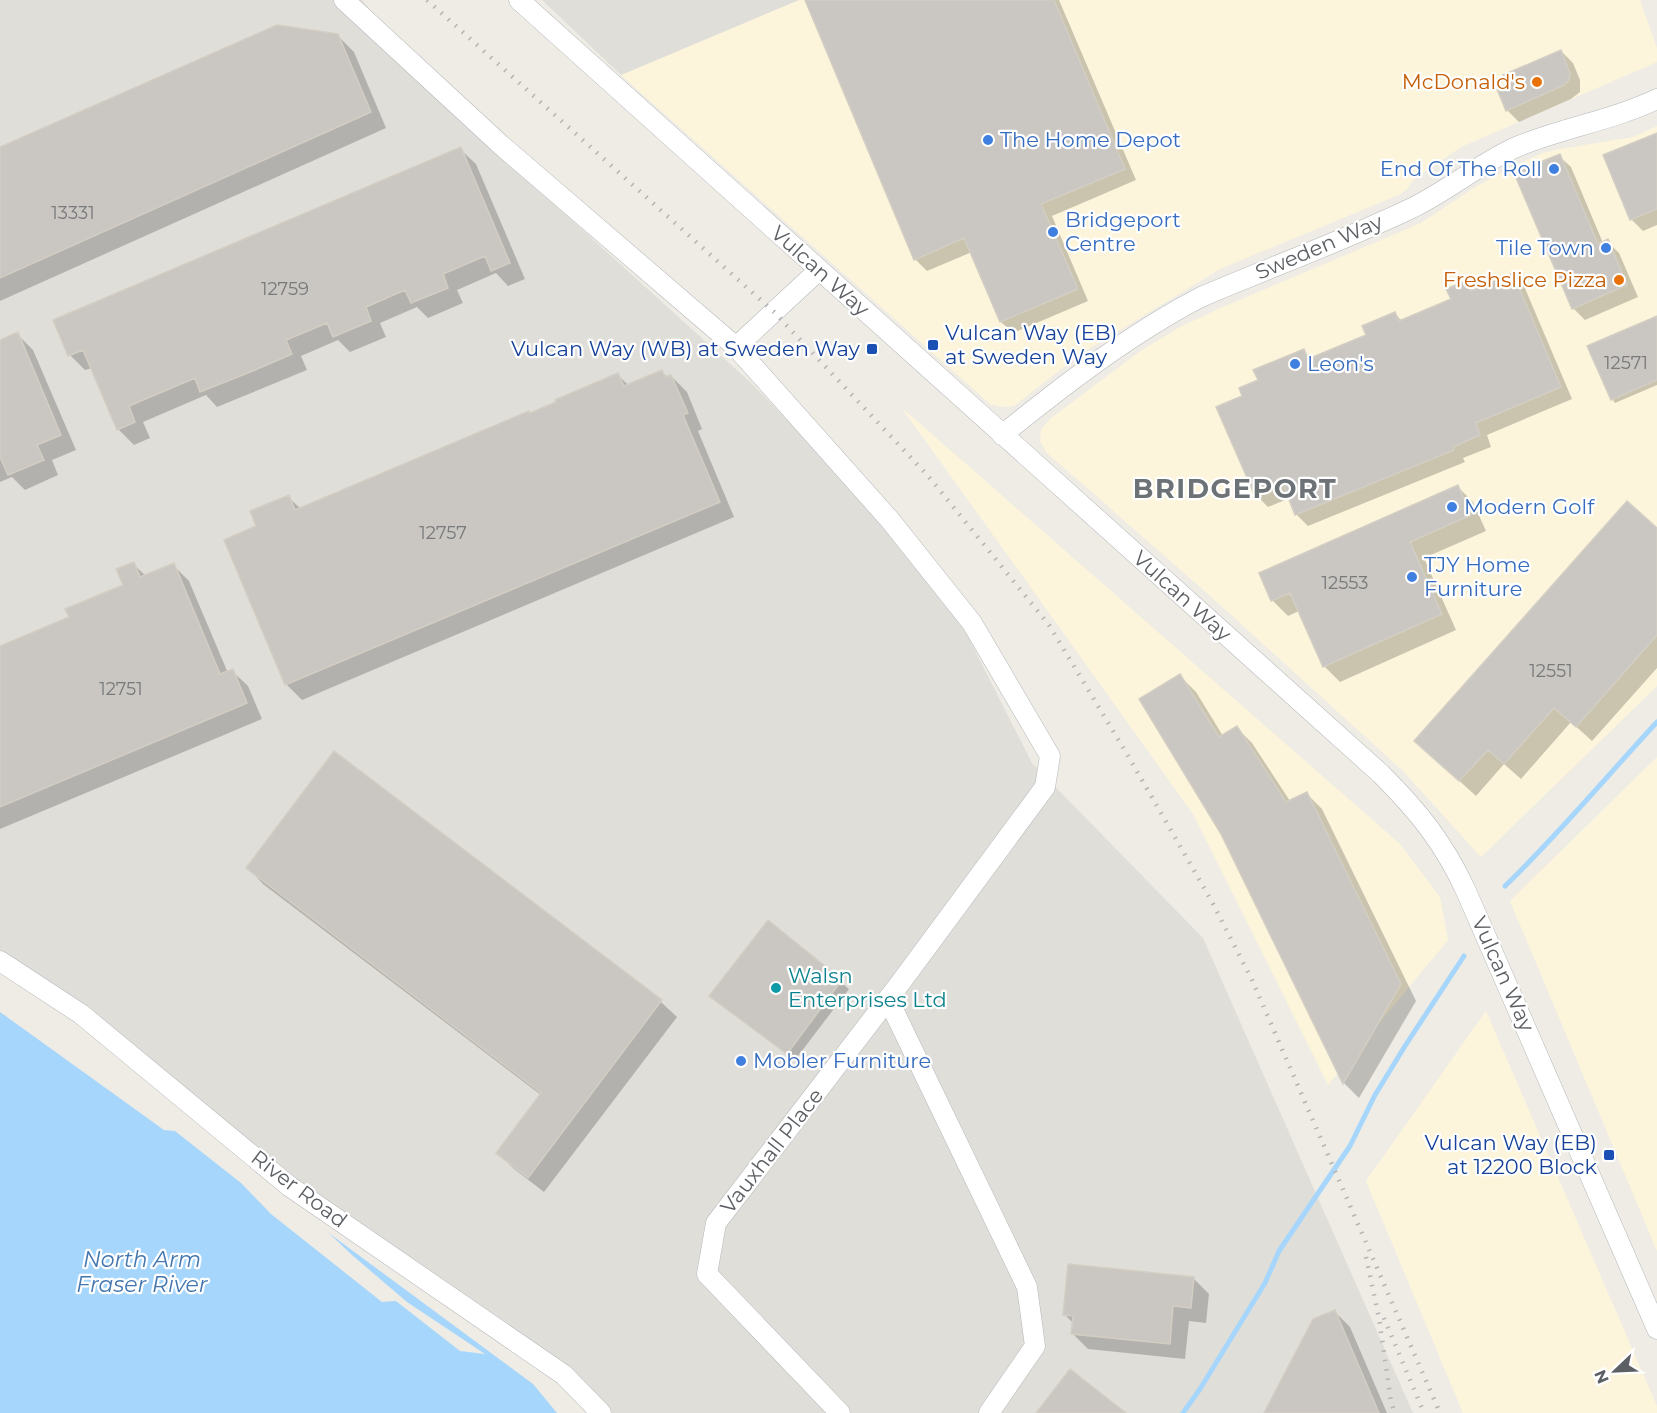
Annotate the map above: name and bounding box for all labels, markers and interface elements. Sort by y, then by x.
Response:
place label: McDonald's [1402,69,1525,94]
marker: McDonald's [1530,75,1544,89]
place label: The Home Depot [1000,127,1181,152]
marker: The Home Depot [981,133,995,147]
place label: End Of The Roll [1380,156,1542,181]
marker: End Of The Roll [1547,162,1561,176]
house number: 13331 [51,202,95,224]
place label: Bridgeport Centre [1065,207,1181,256]
street label: Sweden Way [1251,208,1387,285]
street label: Vulcan Way [766,220,875,322]
marker: Bridgeport Centre [1046,225,1060,239]
place label: Tile Town [1496,235,1594,260]
marker: Tile Town [1599,241,1613,255]
place label: Freshslice Pizza [1443,267,1607,292]
marker: Freshslice Pizza [1612,273,1626,287]
house number: 12759 [261,278,309,300]
place label: Vulcan Way (EB) at Sweden Way [945,320,1117,369]
place label: Vulcan Way (WB) at Sweden Way [511,336,861,361]
marker: Vulcan Way (EB) at Sweden Way [926,338,940,352]
marker: Vulcan Way (WB) at Sweden Way [865,342,879,356]
place label: Leon's [1307,351,1374,376]
house number: 12571 [1604,352,1648,374]
marker: Leon's [1288,357,1302,371]
district label: BRIDGEPORT [1133,472,1337,505]
place label: Modern Golf [1464,494,1595,519]
marker: Modern Golf [1445,500,1459,514]
house number: 12757 [419,522,467,544]
street label: Vulcan Way [1128,545,1237,647]
place label: TJY Home Furniture [1424,552,1530,601]
marker: TJY Home Furniture [1405,570,1419,584]
house number: 12553 [1321,572,1369,594]
house number: 12551 [1529,660,1573,682]
house number: 12751 [99,678,143,700]
street label: Vulcan Way [1467,912,1540,1036]
place label: Walsn Enterprises Ltd [788,963,947,1012]
marker: Walsn Enterprises Ltd [769,981,783,995]
place label: Mobler Furniture [753,1048,931,1073]
marker: Mobler Furniture [734,1054,748,1068]
street label: Vauxhall Place [715,1083,828,1218]
place label: Vulcan Way (EB) at 12200 Block [1425,1130,1597,1179]
street label: River Road [246,1144,352,1233]
marker: Vulcan Way (EB) at 12200 Block [1602,1148,1616,1162]
water label: North Arm Fraser River [76,1246,209,1298]
north arrow [1585,1341,1645,1401]
text: N [1590,1367,1613,1386]

